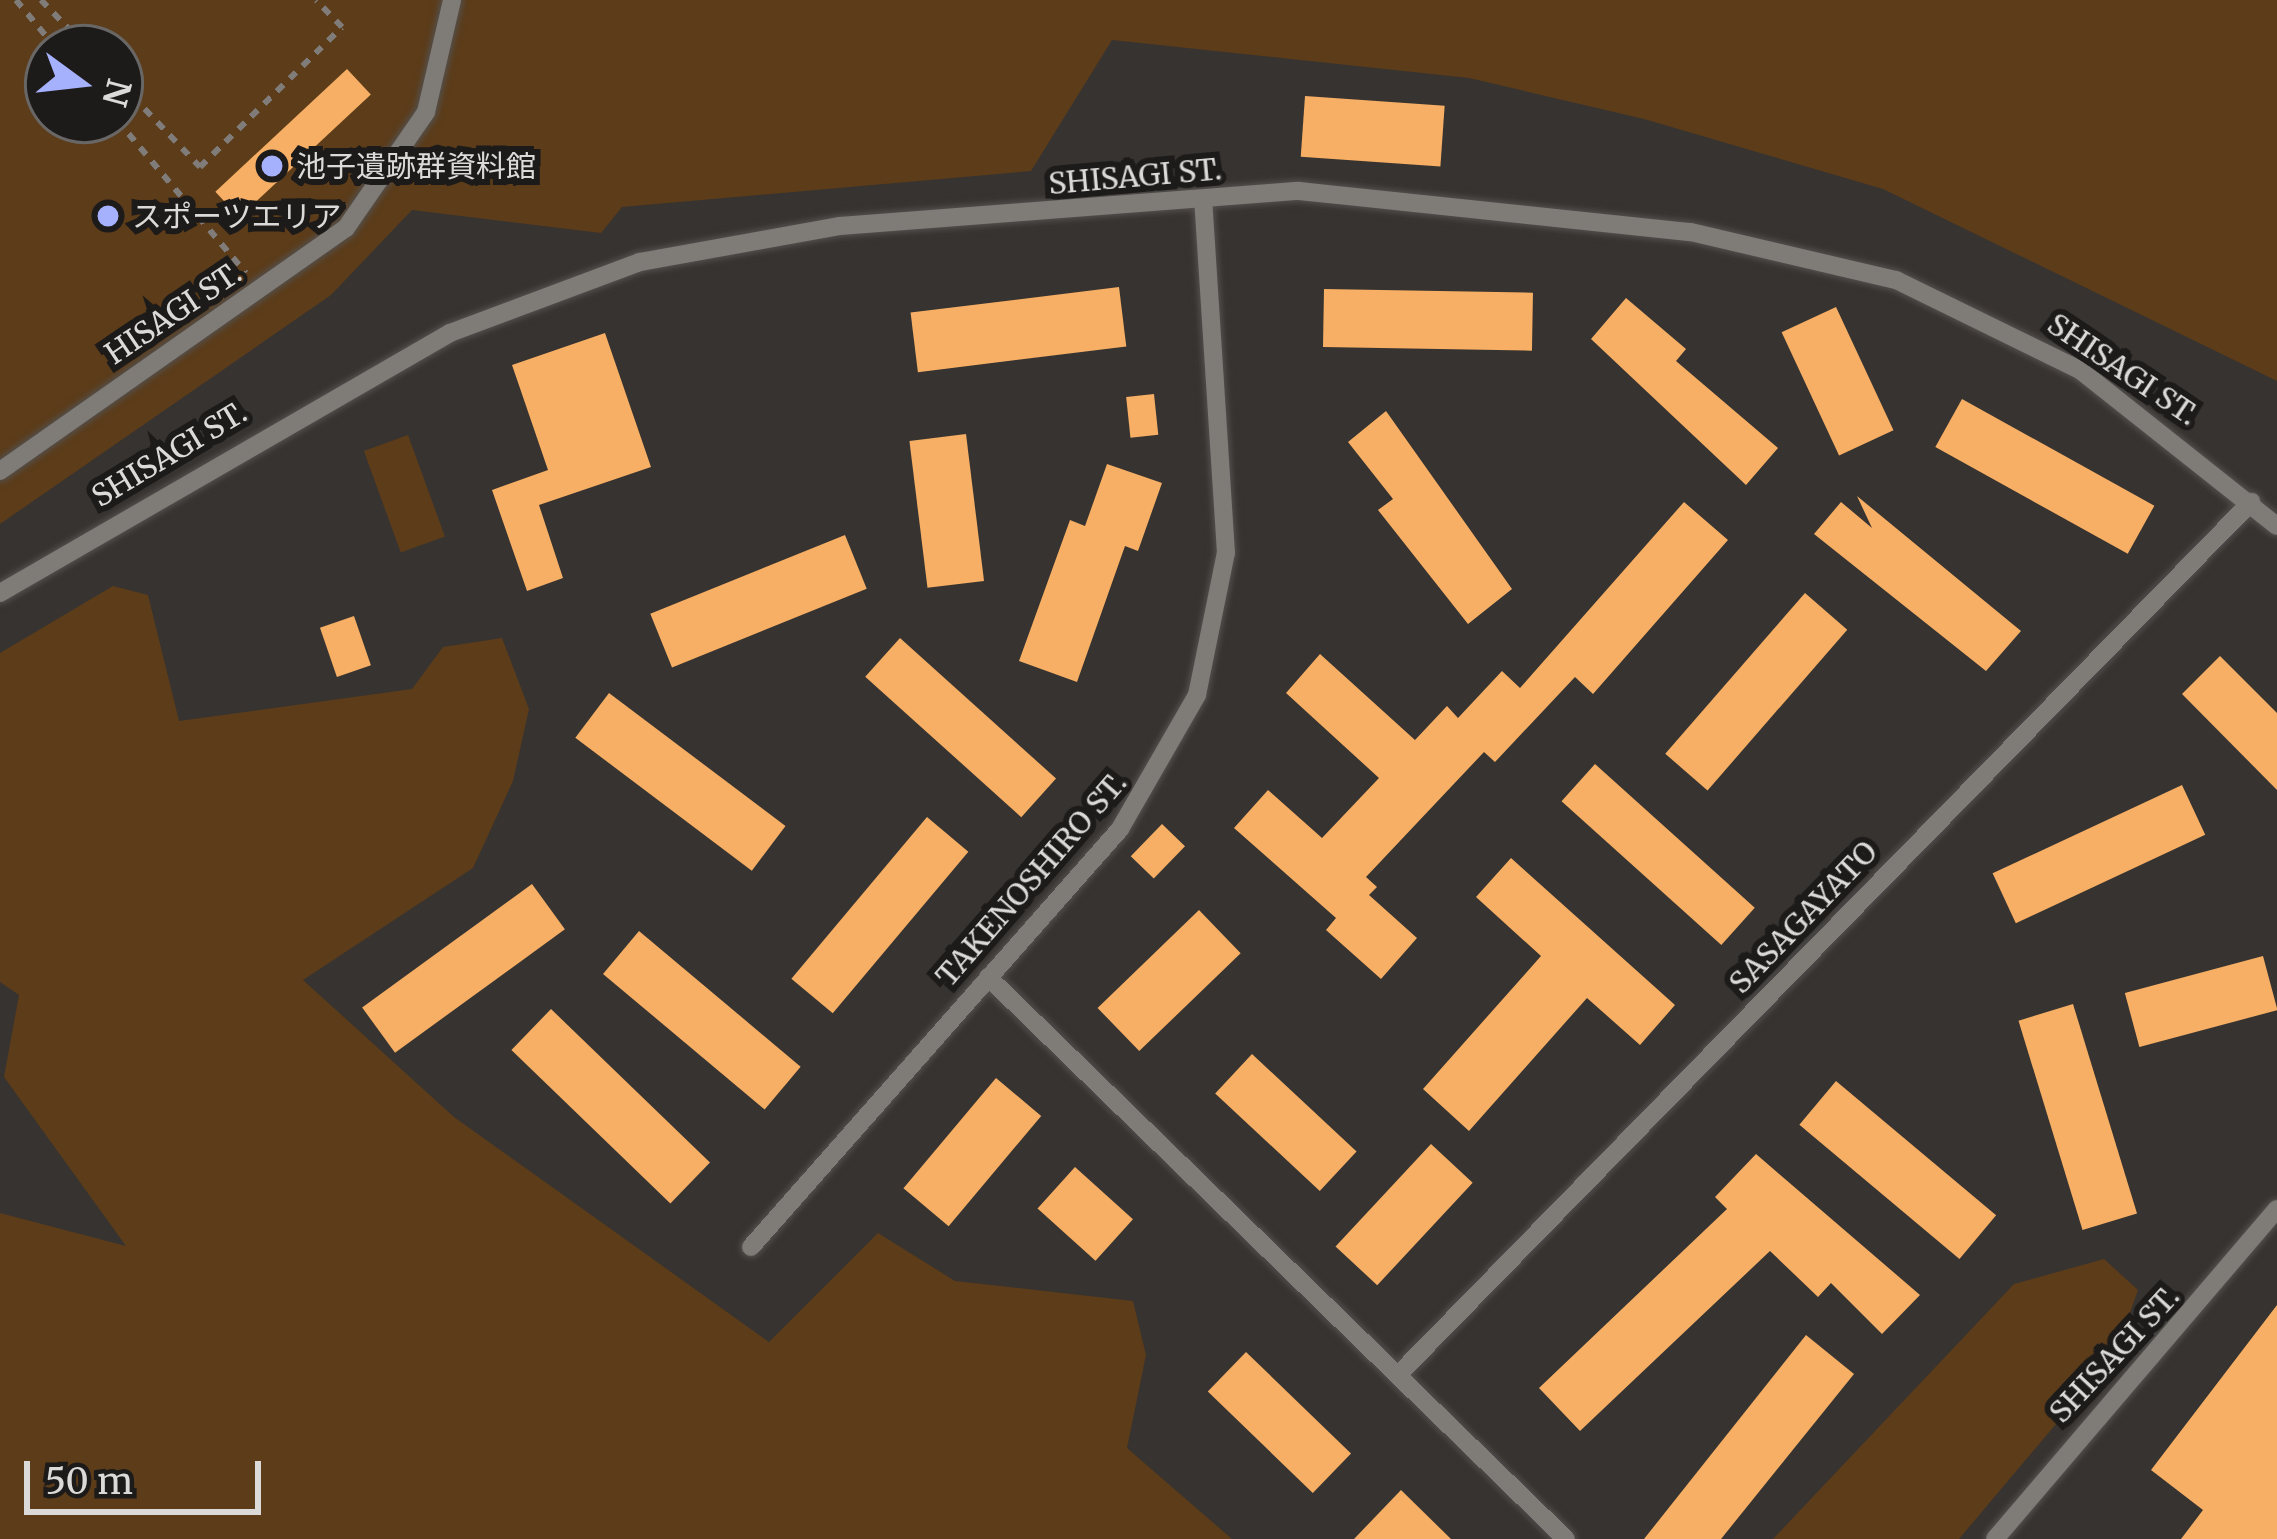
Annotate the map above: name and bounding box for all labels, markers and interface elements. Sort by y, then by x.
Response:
north arrow [24,24,144,144]
text: N [93,75,140,111]
place label: 池子遺跡群資料館 [296,148,536,184]
street label: SHISAGI ST. [1047,150,1223,202]
marker: 池子遺跡群資料館 [259,153,285,179]
place label: スポーツエリア [132,198,342,234]
marker: スポーツエリア [95,203,121,229]
street label: HISAGI ST. [98,254,248,372]
street label: SHISAGI ST. [2041,306,2205,432]
street label: SHISAGI ST. [85,394,253,514]
street label: TAKENOSHIRO ST. [928,765,1134,993]
street label: SASAGAYATO [1721,833,1885,1001]
street label: SHISAGI ST. [2042,1278,2186,1430]
scale bar [30,1437,267,1511]
text: 50 m [45,1459,133,1504]

